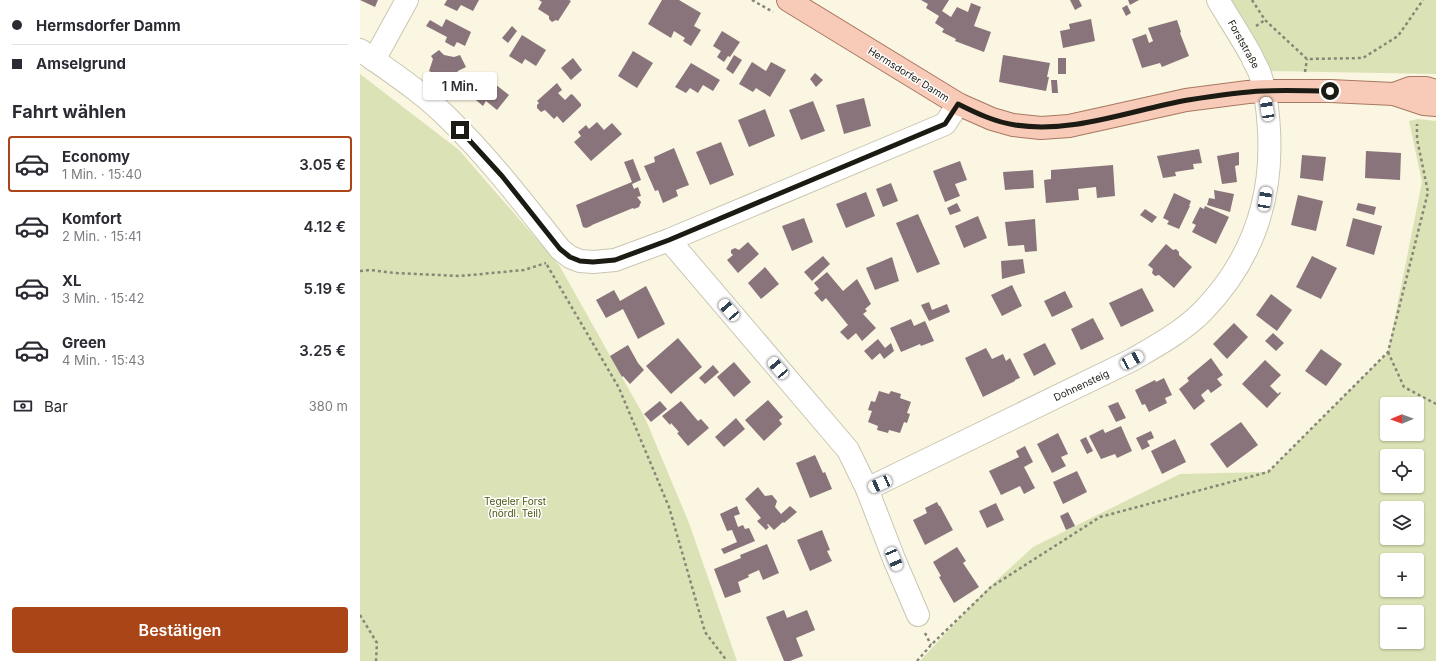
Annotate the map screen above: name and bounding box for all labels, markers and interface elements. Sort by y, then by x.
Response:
text: Hermsdorfer Damm [36,16,181,35]
street label: Forststraße [1226,18,1262,71]
street label: Hermsdorfer Damm [866,44,952,104]
text: Amselgrund [36,54,126,73]
callout: 1 Min. [423,72,497,100]
text: 1 Min. [442,78,478,94]
route start [1321,82,1339,100]
car [1259,96,1275,122]
text: Fahrt wählen [12,101,126,122]
route end [451,121,469,139]
icon: car [14,146,50,182]
text: Economy [62,147,130,166]
text: 3.05 € [299,155,346,174]
text: 1 Min. · 15:40 [62,166,142,182]
car [1257,186,1273,212]
icon: car [14,208,50,244]
text: Komfort [62,209,122,228]
text: 4.12 € [303,217,346,236]
text: 2 Min. · 15:41 [62,228,141,244]
icon: car [14,270,50,306]
text: XL [62,271,82,290]
text: 5.19 € [304,279,346,298]
text: 3 Min. · 15:42 [62,290,144,306]
car [717,297,741,323]
icon: car [14,332,50,368]
text: Green [62,333,106,352]
text: 3.25 € [299,341,346,360]
car [1119,349,1145,371]
text: 4 Min. · 15:43 [62,352,145,368]
car [766,355,790,381]
street label: Dohnensteig [1051,367,1111,403]
icon: cash [12,395,34,417]
text: Bar [44,397,68,416]
north arrow [1380,397,1424,441]
map controls [1380,397,1424,649]
text: 380 m [309,398,348,414]
button: locate [1380,449,1424,493]
car [867,474,893,494]
park label: Tegeler Forst (nördl. Teil) [484,495,547,519]
button: layers [1380,501,1424,545]
car [884,546,904,572]
button: + [1380,553,1424,597]
button: − [1380,605,1424,649]
button: Bestätigen [12,607,348,653]

